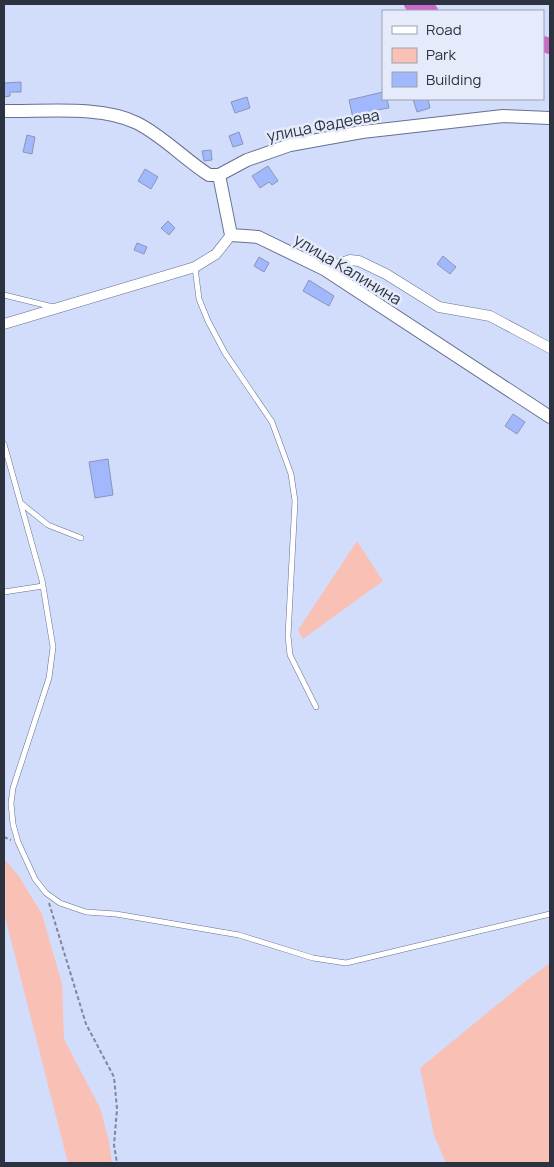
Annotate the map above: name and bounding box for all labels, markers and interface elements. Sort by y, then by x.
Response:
legend [382,10,544,100]
text: Road [426,19,462,40]
text: Park [426,44,456,65]
text: Building [426,69,481,90]
street label: улица Фадеева [265,103,381,147]
street label: улица Калинина [290,228,406,310]

